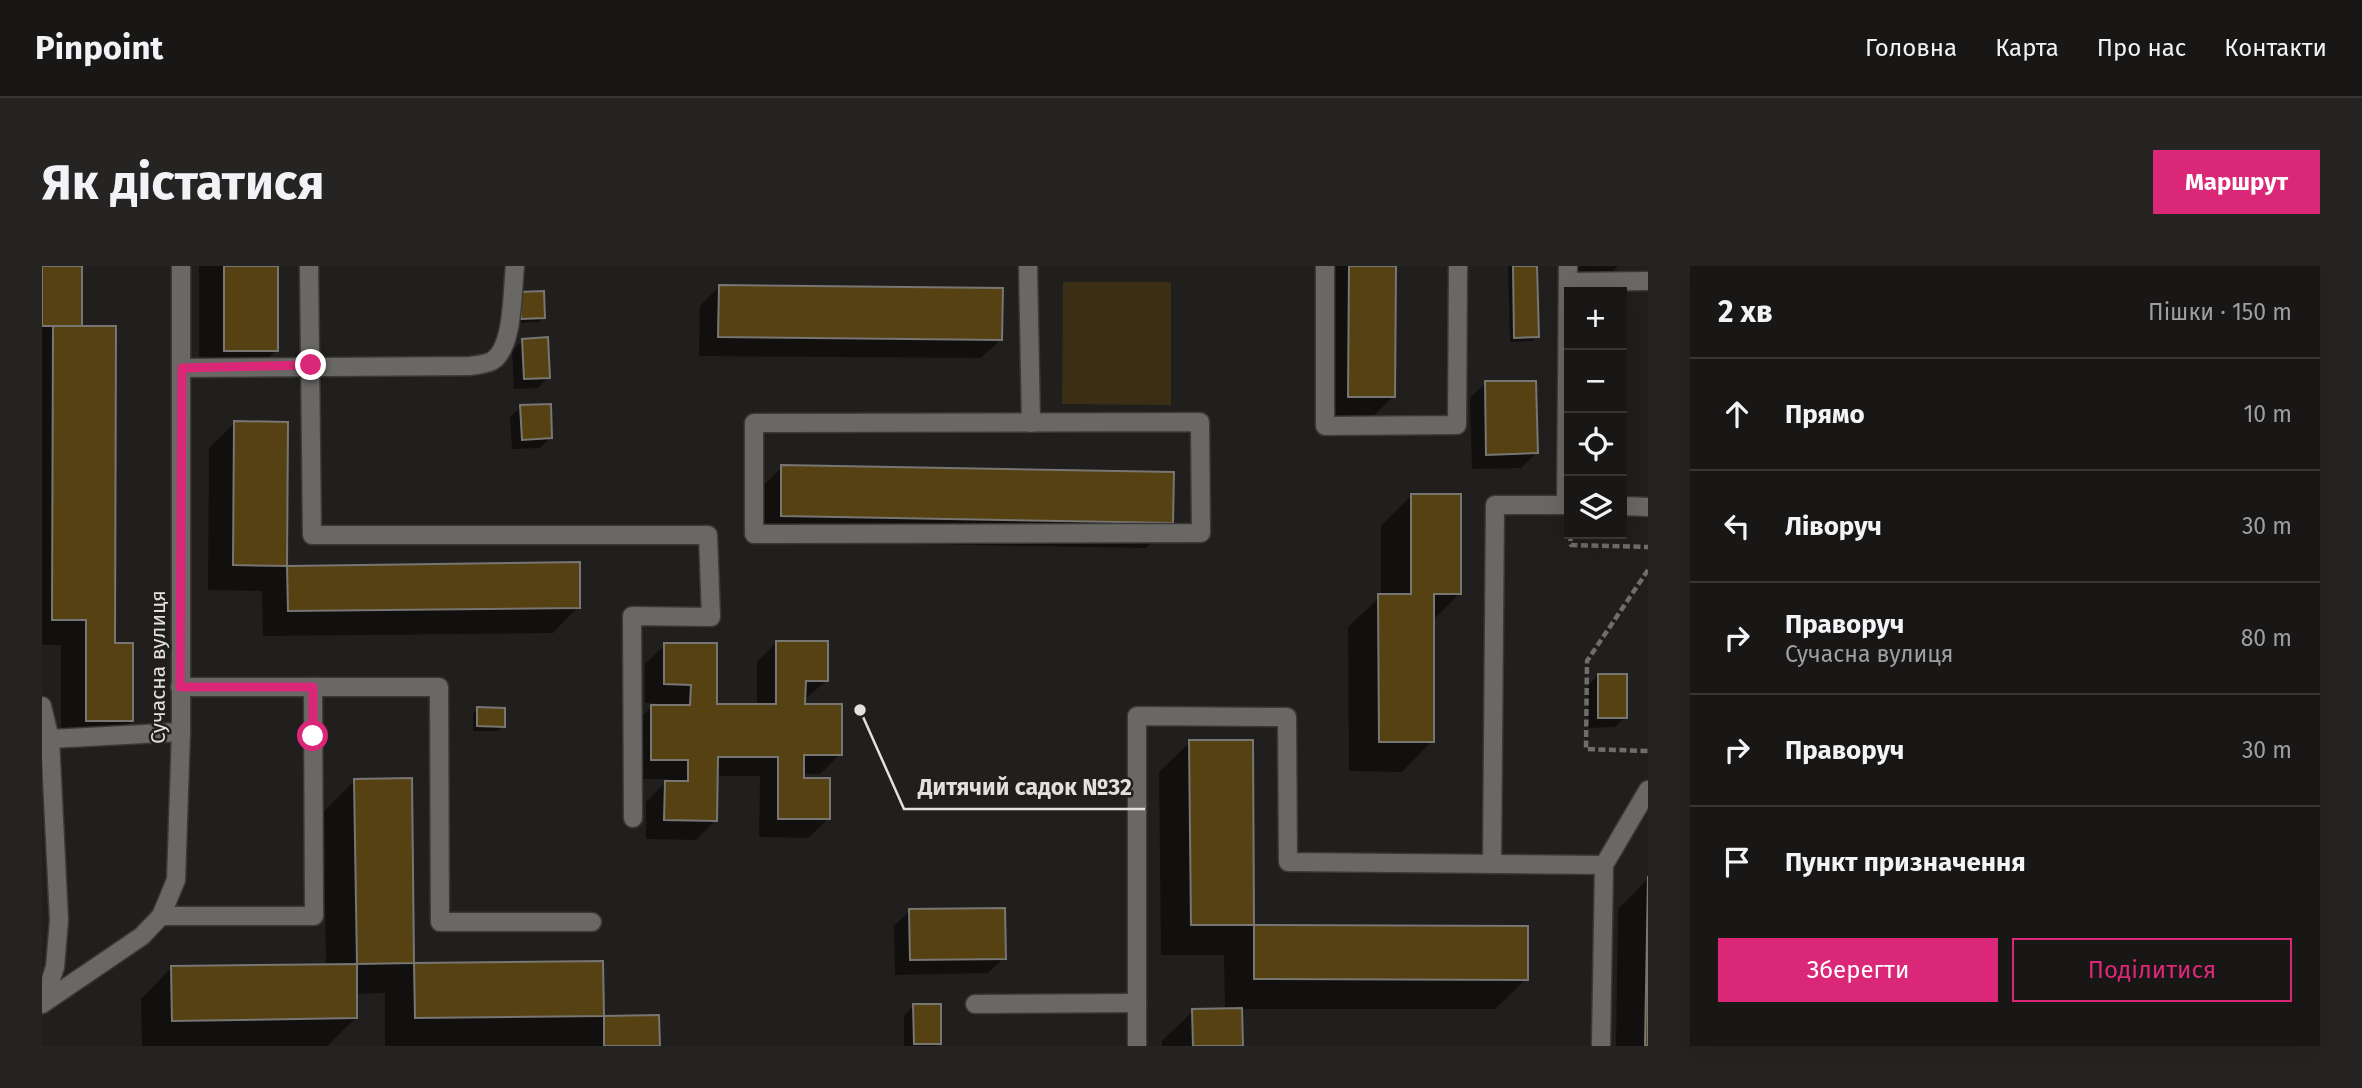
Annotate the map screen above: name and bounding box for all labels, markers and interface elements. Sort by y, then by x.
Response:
text: Pinpoint [35,28,163,68]
text: Головна [1865,34,1957,62]
text: Карта [1995,34,2059,62]
text: Про нас [2097,34,2186,62]
text: Контакти [2224,34,2327,62]
button: Маршрут [2153,150,2320,214]
text: Як дістатися [42,153,325,212]
map controls [1564,287,1627,539]
button: + [1564,287,1627,350]
text: 2 хв [1718,294,1773,330]
text: Пішки · 150 m [2148,298,2292,326]
route end [295,349,326,380]
button: − [1564,350,1627,413]
icon: ahead [1718,395,1756,433]
text: Прямо [1785,399,1865,430]
text: 10 m [2243,400,2292,428]
button: locate [1564,413,1627,476]
button: layers [1564,476,1627,539]
icon: left [1718,507,1756,545]
text: Ліворуч [1785,511,1882,542]
text: 30 m [2242,512,2292,540]
street label: Сучасна вулиця [145,590,171,744]
text: Праворуч [1785,609,1904,640]
icon: right [1718,619,1756,657]
text: 80 m [2241,624,2292,652]
text: Сучасна вулиця [1785,640,1953,668]
route start [297,720,328,751]
icon: right [1718,731,1756,769]
text: Праворуч [1785,735,1904,766]
text: 30 m [2242,736,2292,764]
callout: Дитячий садок №32 [904,765,1145,809]
text: Дитячий садок №32 [917,773,1132,801]
icon: arrive [1718,843,1756,881]
text: Пункт призначення [1785,847,2026,878]
button: Зберегти [1718,938,1998,1002]
button: Поділитися [2012,938,2292,1002]

